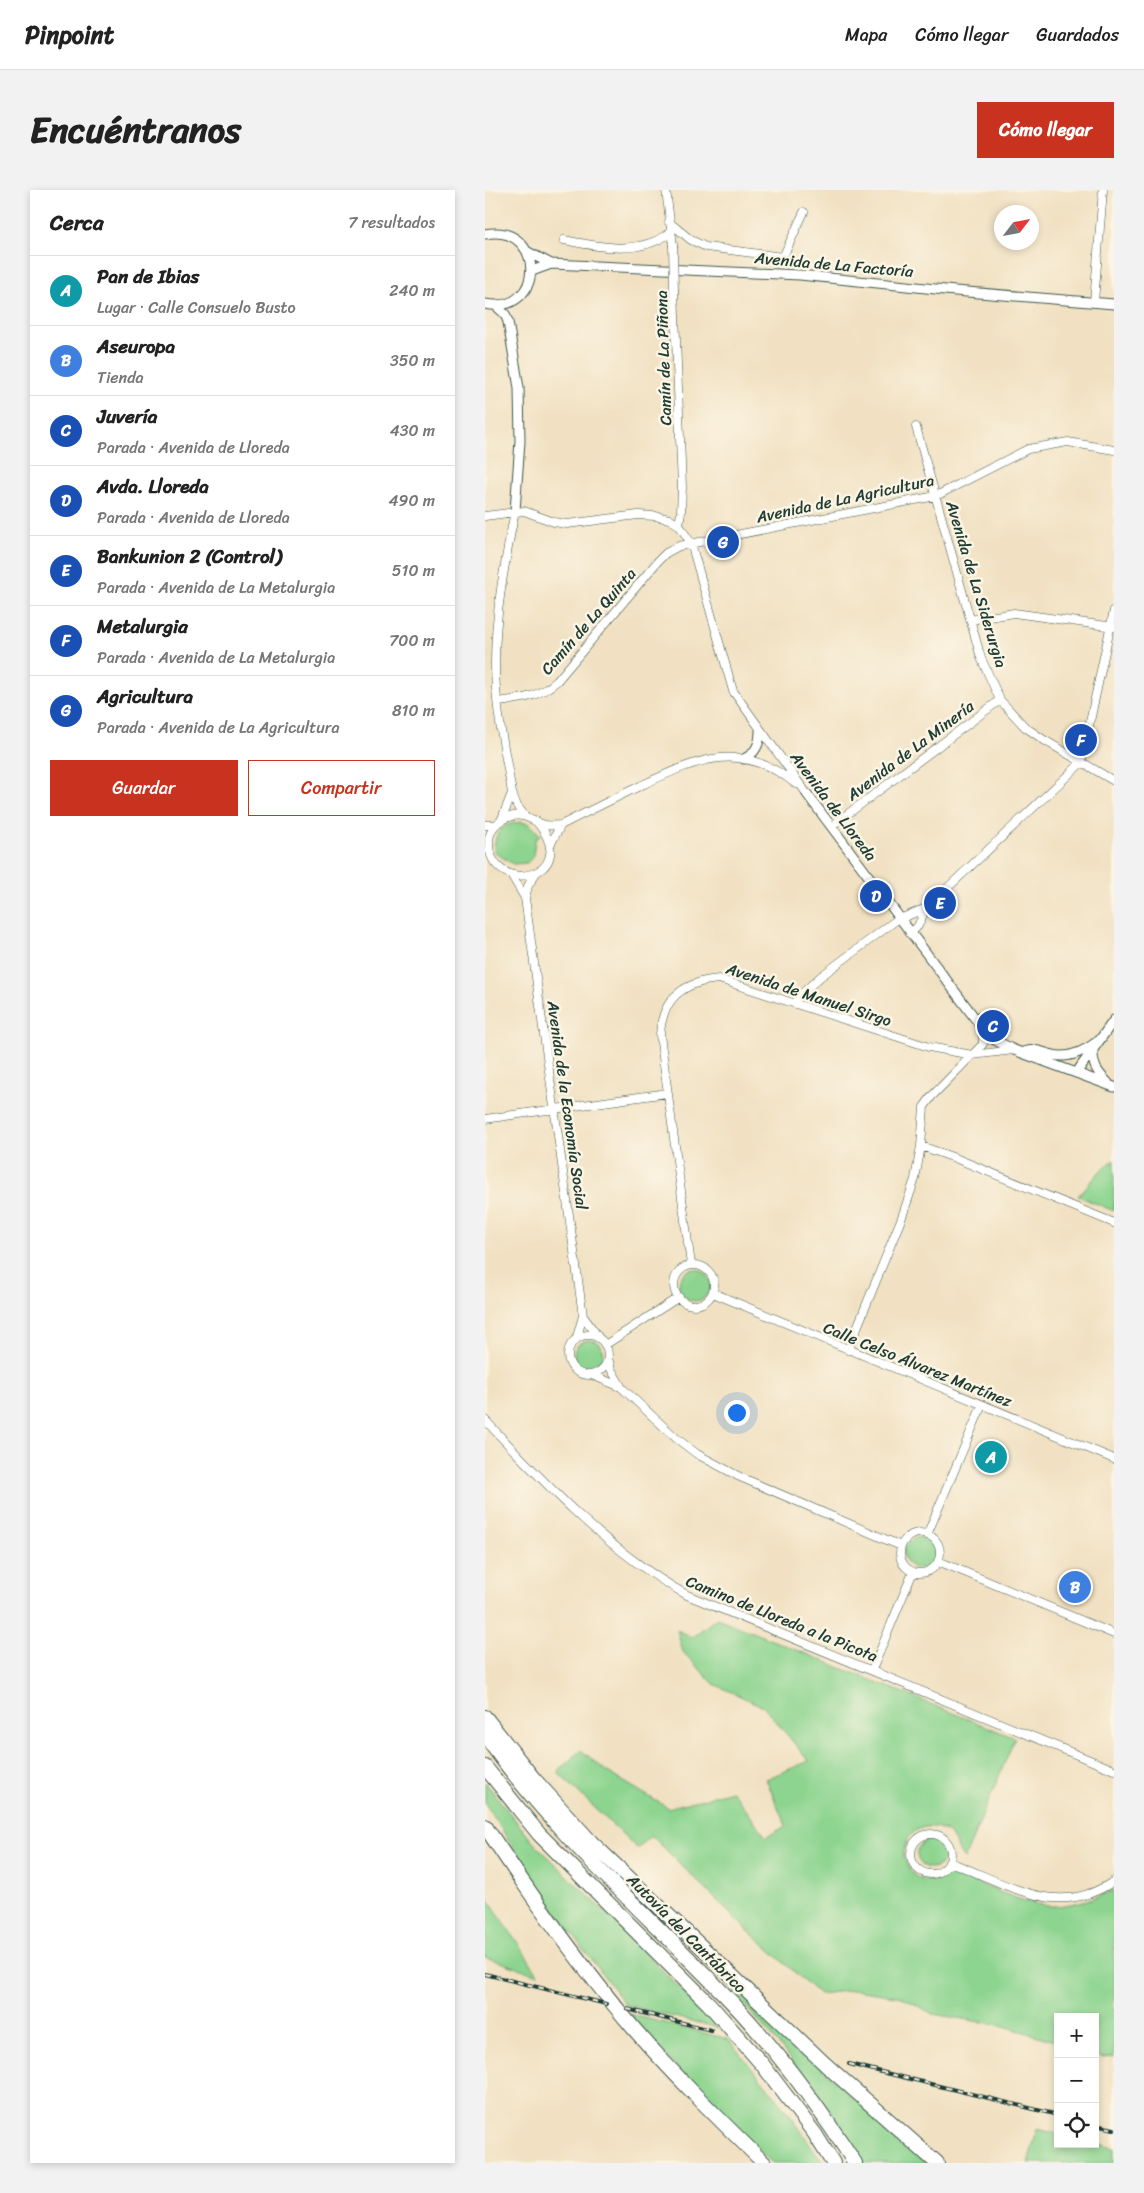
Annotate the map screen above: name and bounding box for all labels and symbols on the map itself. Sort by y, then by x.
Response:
north arrow [994,205,1039,250]
street label: Avenida de La Factoría [752,243,915,286]
street label: Camín de La Piñona [647,290,680,426]
street label: Avenida de La Agricultura [753,465,937,532]
street label: Avenida de La Siderurgia [937,496,1016,671]
pin: G [707,523,739,561]
street label: Camín de La Quinta [533,561,644,682]
street label: Avenida de La Minería [839,692,981,809]
pin: F [1065,721,1097,759]
street label: Avenida de Lloreda [782,744,885,868]
pin: D [860,877,892,915]
pin: E [924,884,956,922]
street label: Avenida de Manuel Sirgo [721,954,896,1035]
street label: Avenida de la Economía Social [538,998,597,1212]
pin: C [977,1007,1009,1045]
street label: Calle Celso Álvarez Martínez [819,1313,1017,1416]
your location [724,1400,750,1426]
pin: A [975,1438,1007,1476]
street label: Camino de Lloreda a la Picota [681,1567,882,1670]
pin: B [1059,1568,1091,1606]
street label: Autovía del Cantábrico [619,1866,754,2000]

